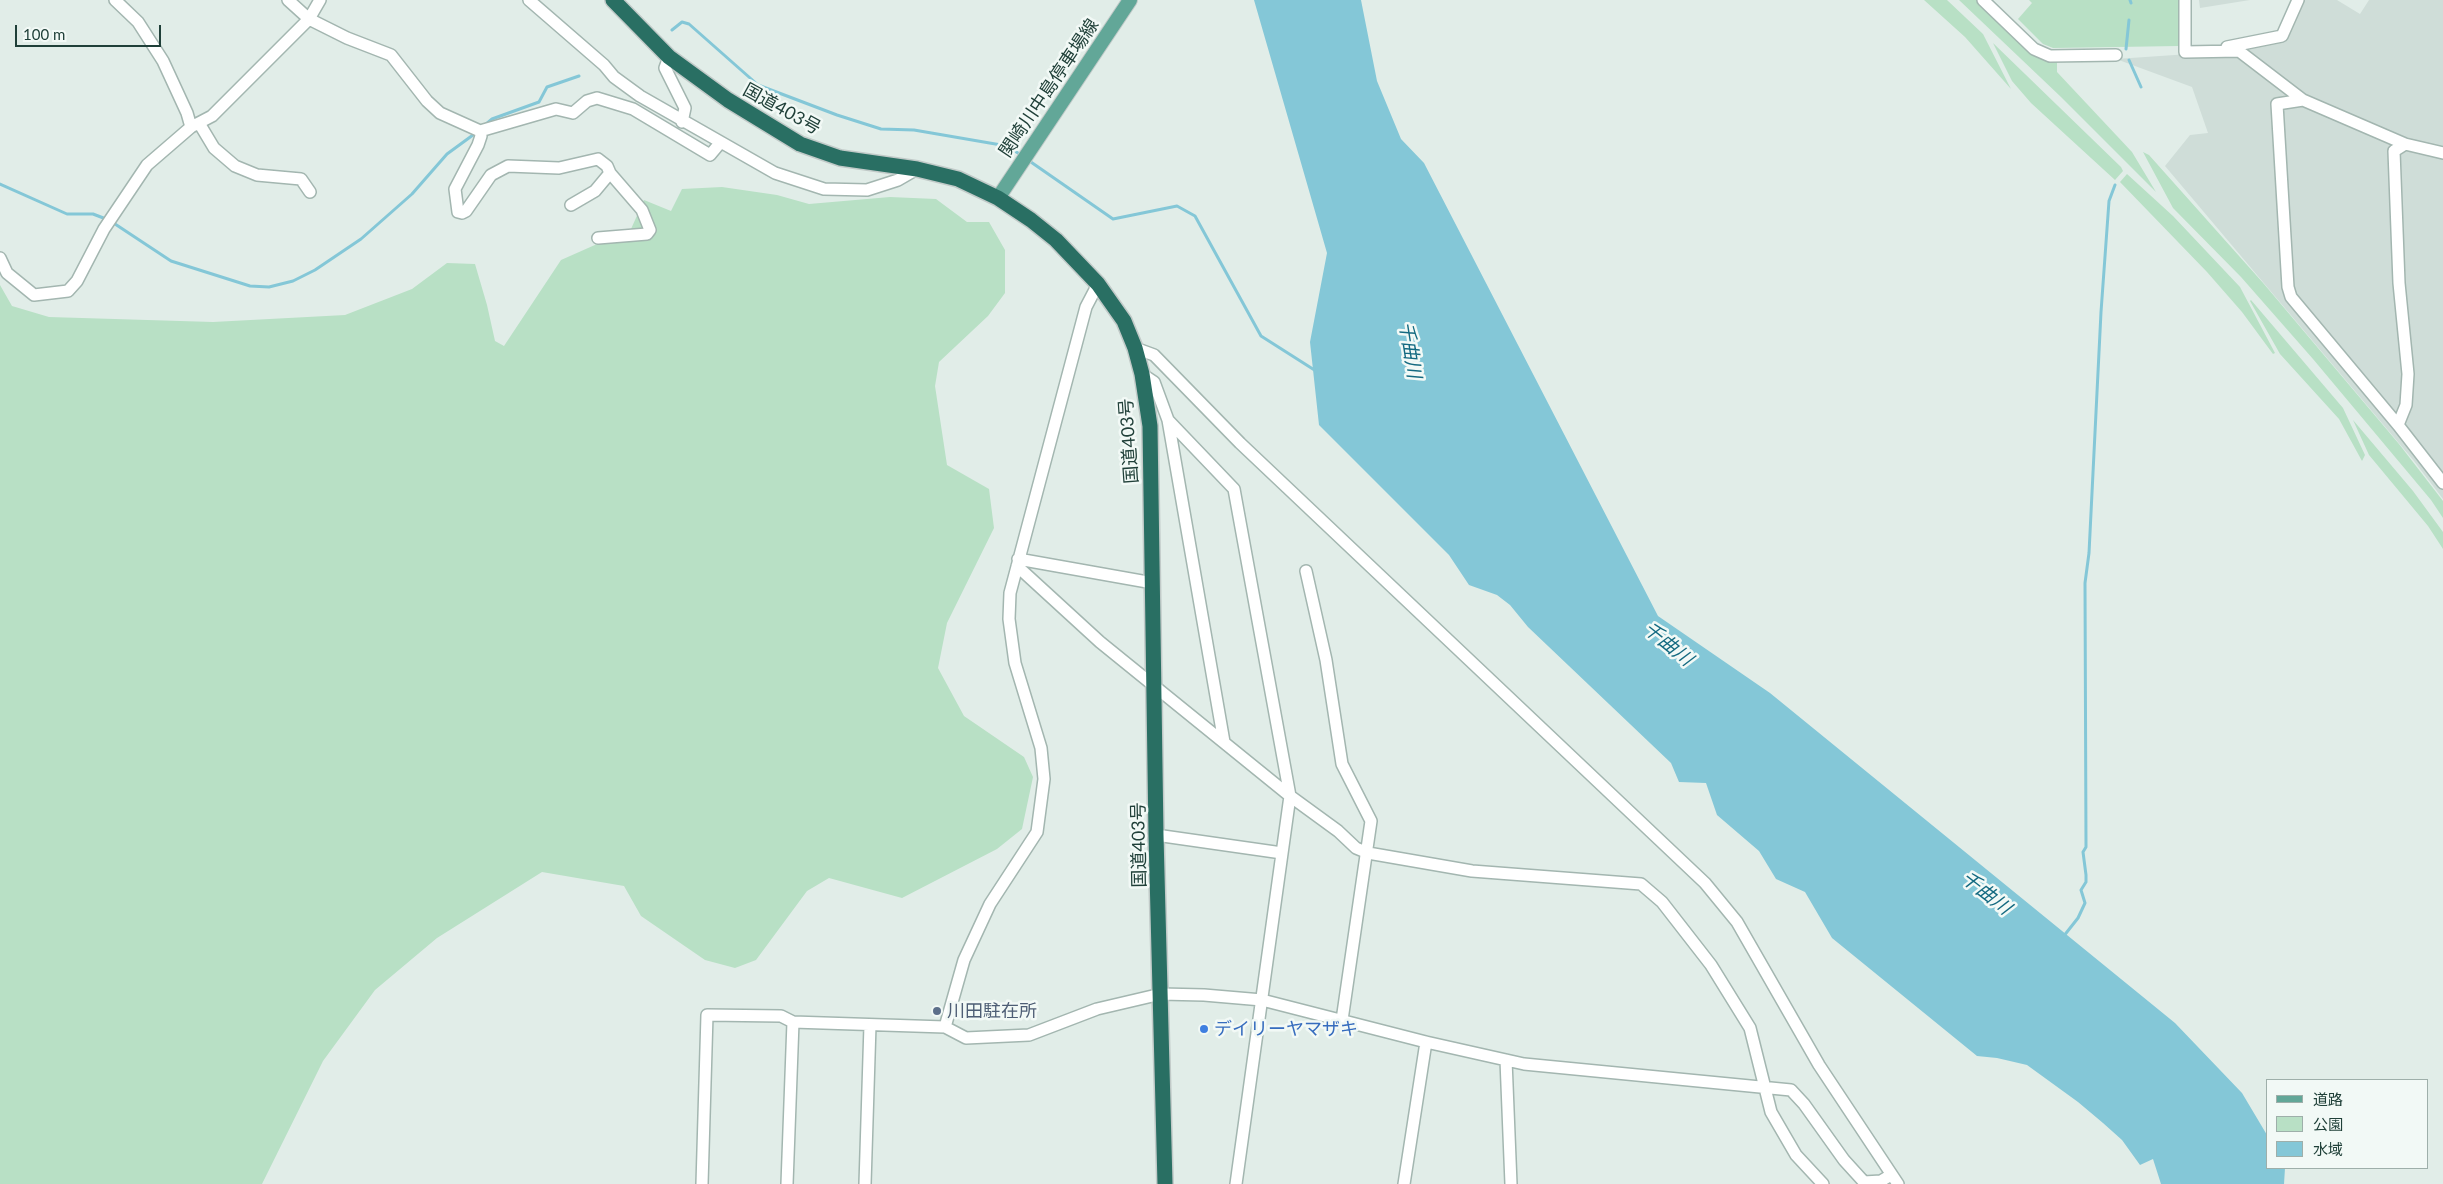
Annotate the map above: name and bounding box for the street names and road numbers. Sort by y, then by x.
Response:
street label: 関崎川中島停車場線 [995,15,1103,161]
street label: 国道403号 [739,79,825,139]
street label: 国道403号 [1115,398,1143,484]
street label: 国道403号 [1127,802,1151,888]

